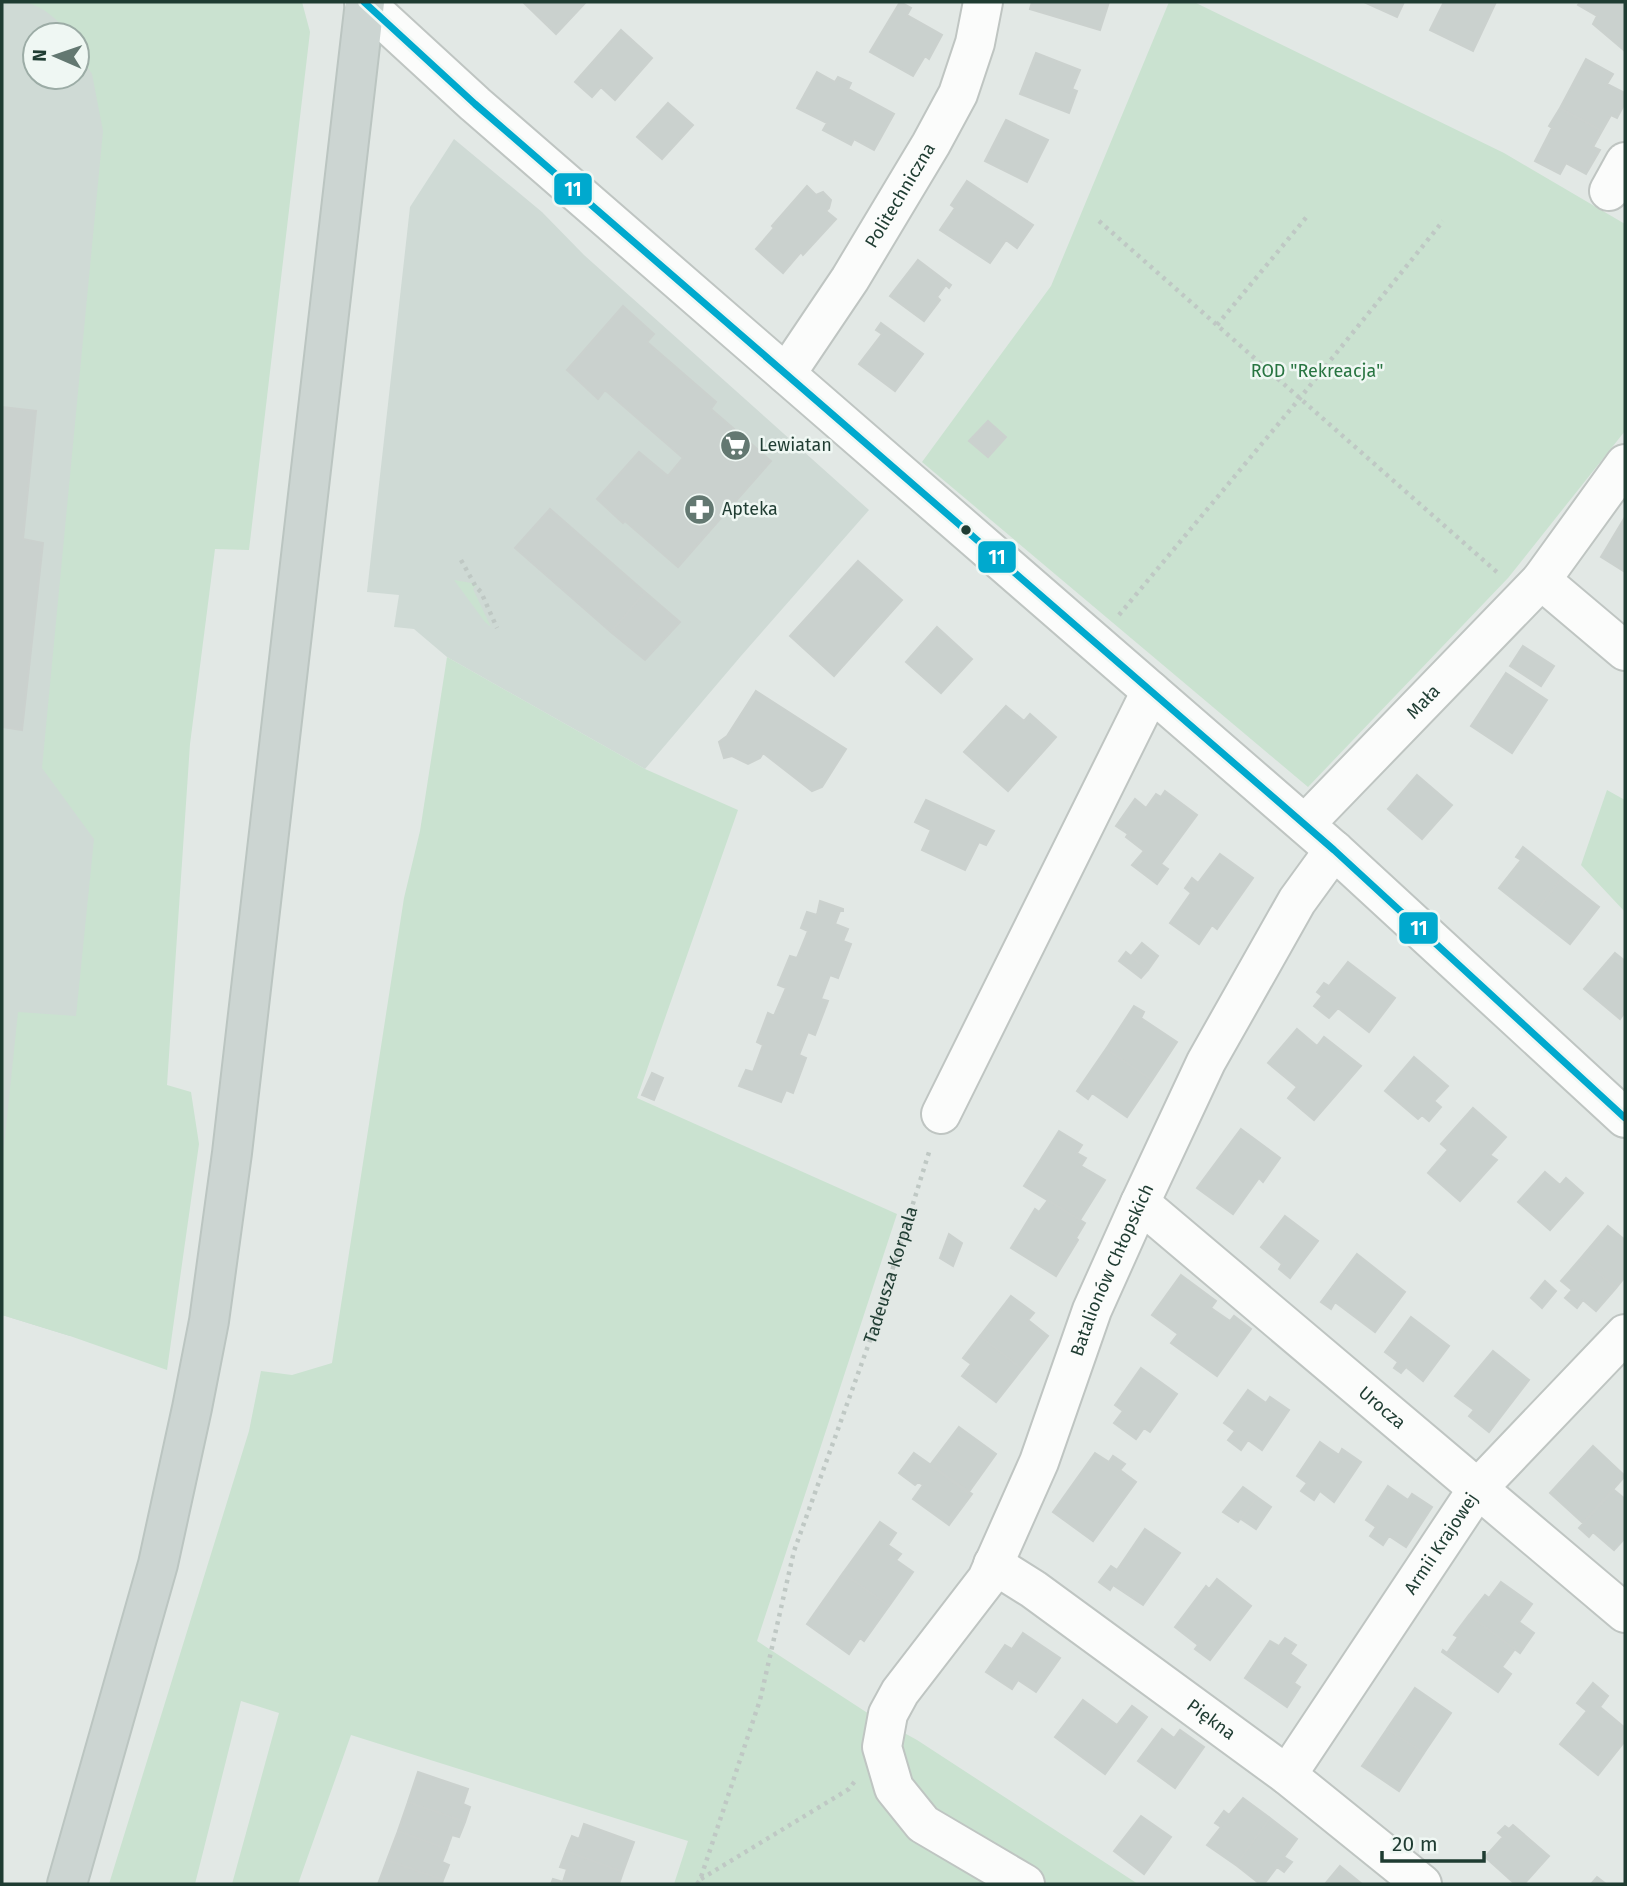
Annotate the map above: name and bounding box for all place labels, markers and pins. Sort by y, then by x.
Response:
supermarket icon: Lewiatan [719,428,753,462]
place label: Lewiatan [759,434,832,456]
pharmacy icon: Apteka [682,492,716,526]
place label: Apteka [722,498,778,520]
unlabelled marker [959,523,973,537]

